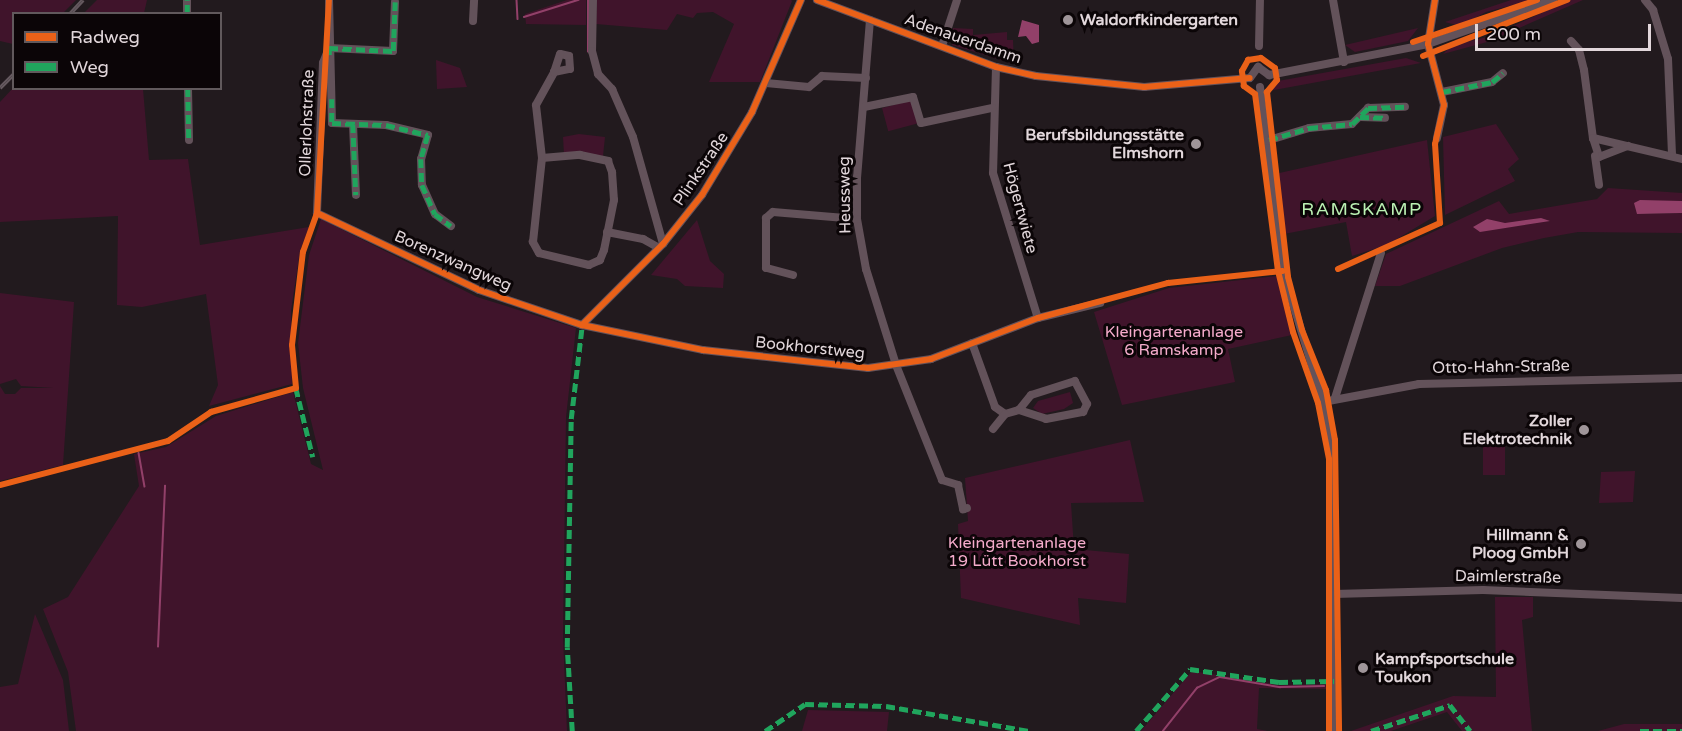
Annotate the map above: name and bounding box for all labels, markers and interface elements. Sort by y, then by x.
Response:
street label: Adenauerdamm [902,10,1024,68]
place label: Waldorfkindergarten [1080,10,1238,30]
legend [12,12,222,90]
scale bar [1478,12,1654,50]
marker: Waldorfkindergarten [1061,13,1075,27]
text: 200 m [1486,23,1541,45]
text: Radweg [70,26,140,48]
text: Weg [70,56,109,78]
street label: Ollerlohstraße [296,69,318,177]
place label: Berufsbildungsstätte Elmshorn [1025,125,1184,163]
street label: Plinkstraße [669,129,733,209]
marker: Berufsbildungsstätte Elmshorn [1189,137,1203,151]
street label: Heussweg [835,156,855,234]
street label: Högertwiete [999,160,1041,256]
district label: RAMSKAMP [1301,198,1423,220]
street label: Borenzwangweg [391,227,515,295]
park label: Kleingartenanlage 6 Ramskamp [1105,322,1243,360]
street label: Bookhorstweg [754,333,866,363]
street label: Otto-Hahn-Straße [1432,356,1570,378]
place label: Zoller Elektrotechnik [1463,411,1572,449]
marker: Zoller Elektrotechnik [1577,423,1591,437]
place label: Hillmann & Ploog GmbH [1472,525,1569,563]
park label: Kleingartenanlage 19 Lütt Bookhorst [948,533,1086,571]
marker: Hillmann & Ploog GmbH [1574,537,1588,551]
street label: Daimlerstraße [1455,566,1561,588]
place label: Kampfsportschule Toukon [1375,649,1514,687]
marker: Kampfsportschule Toukon [1356,661,1370,675]

